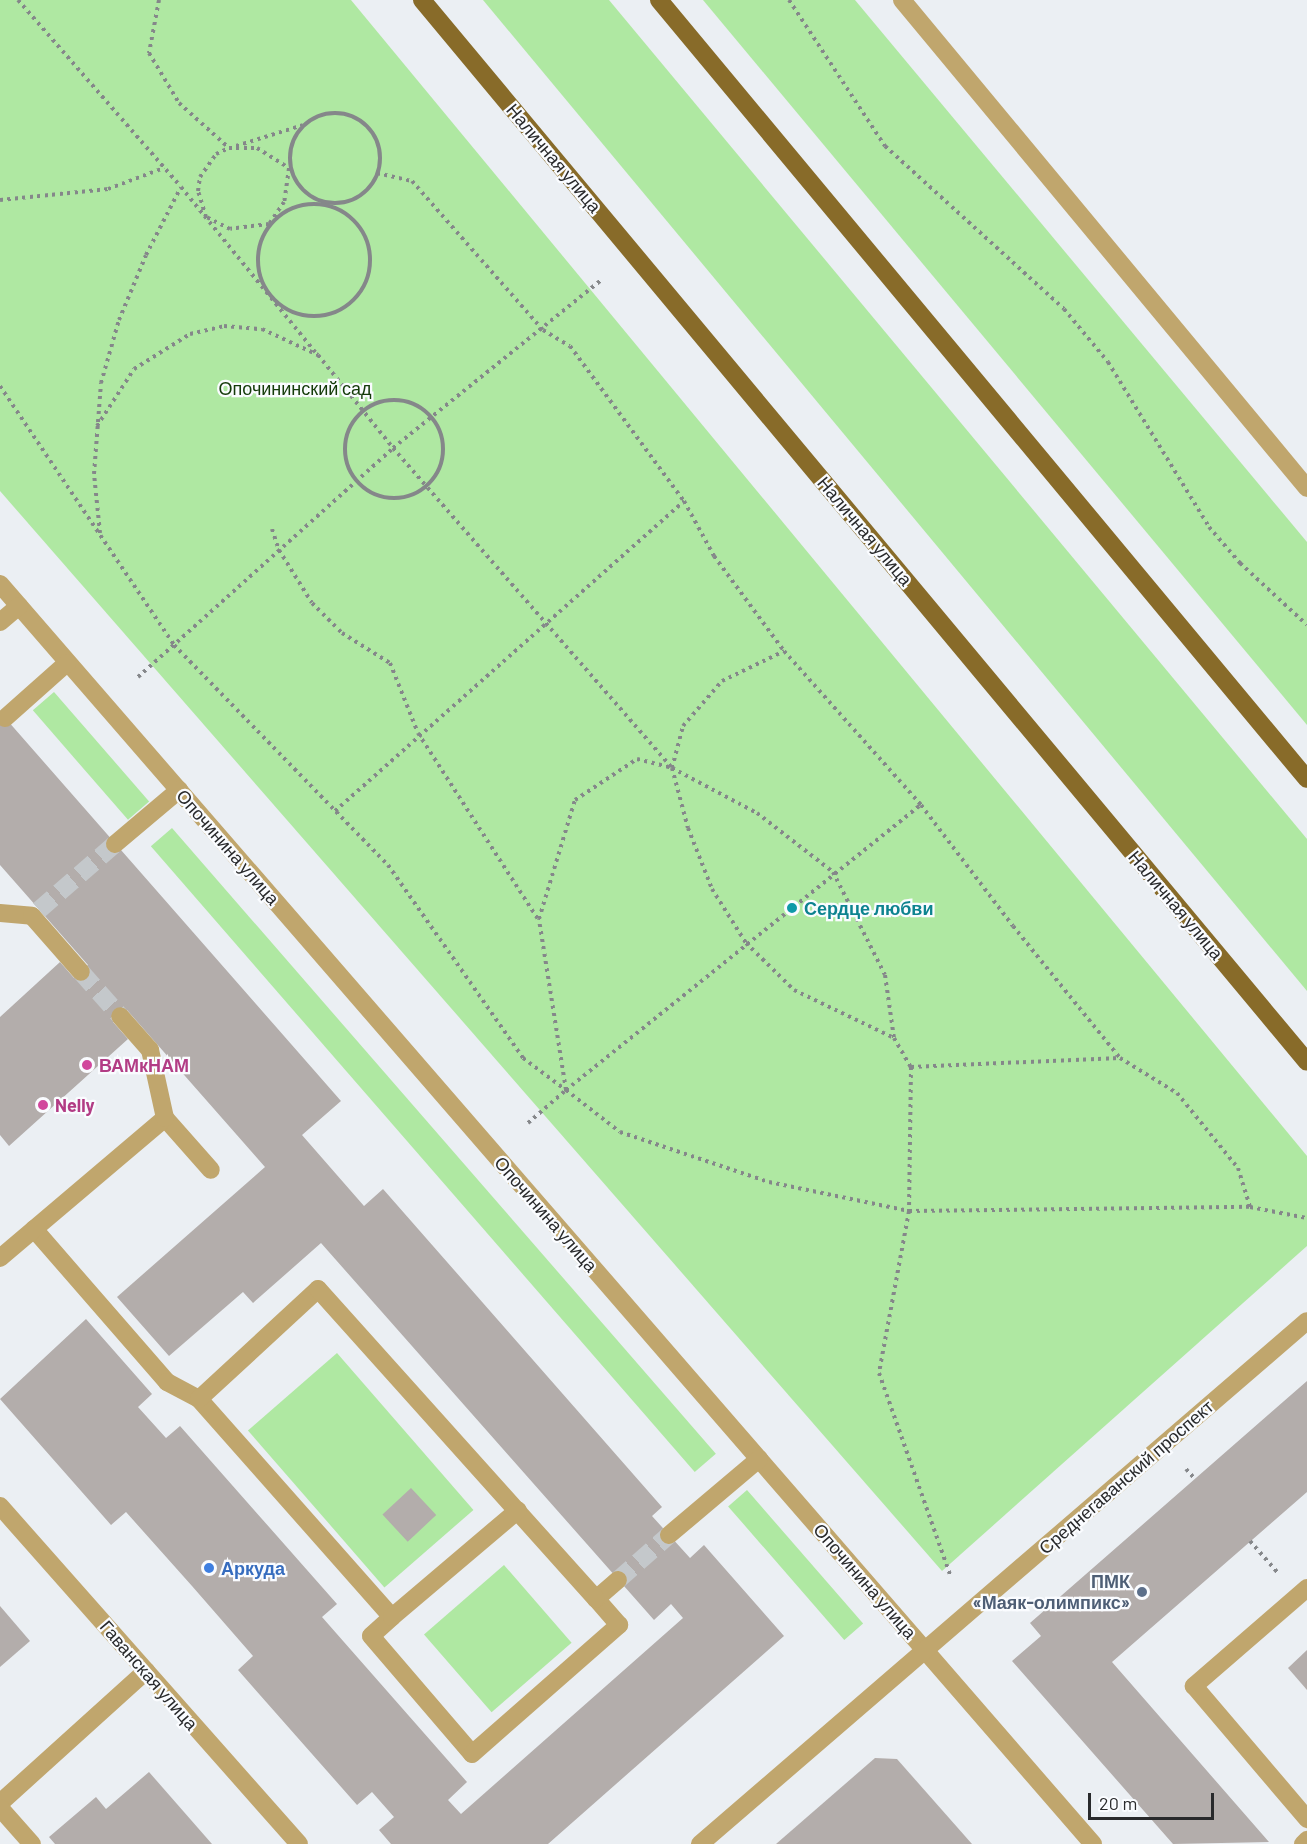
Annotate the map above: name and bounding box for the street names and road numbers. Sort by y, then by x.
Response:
street label: Наличная улица [502,99,606,217]
street label: Наличная улица [813,472,917,590]
street label: Опочинина улица [172,785,284,909]
street label: Наличная улица [1124,846,1228,964]
street label: Опочинина улица [490,1152,602,1276]
street label: Среднегаванский проспект [1034,1395,1218,1559]
street label: Опочинина улица [809,1519,921,1643]
street label: Гаванская улица [96,1616,202,1734]

